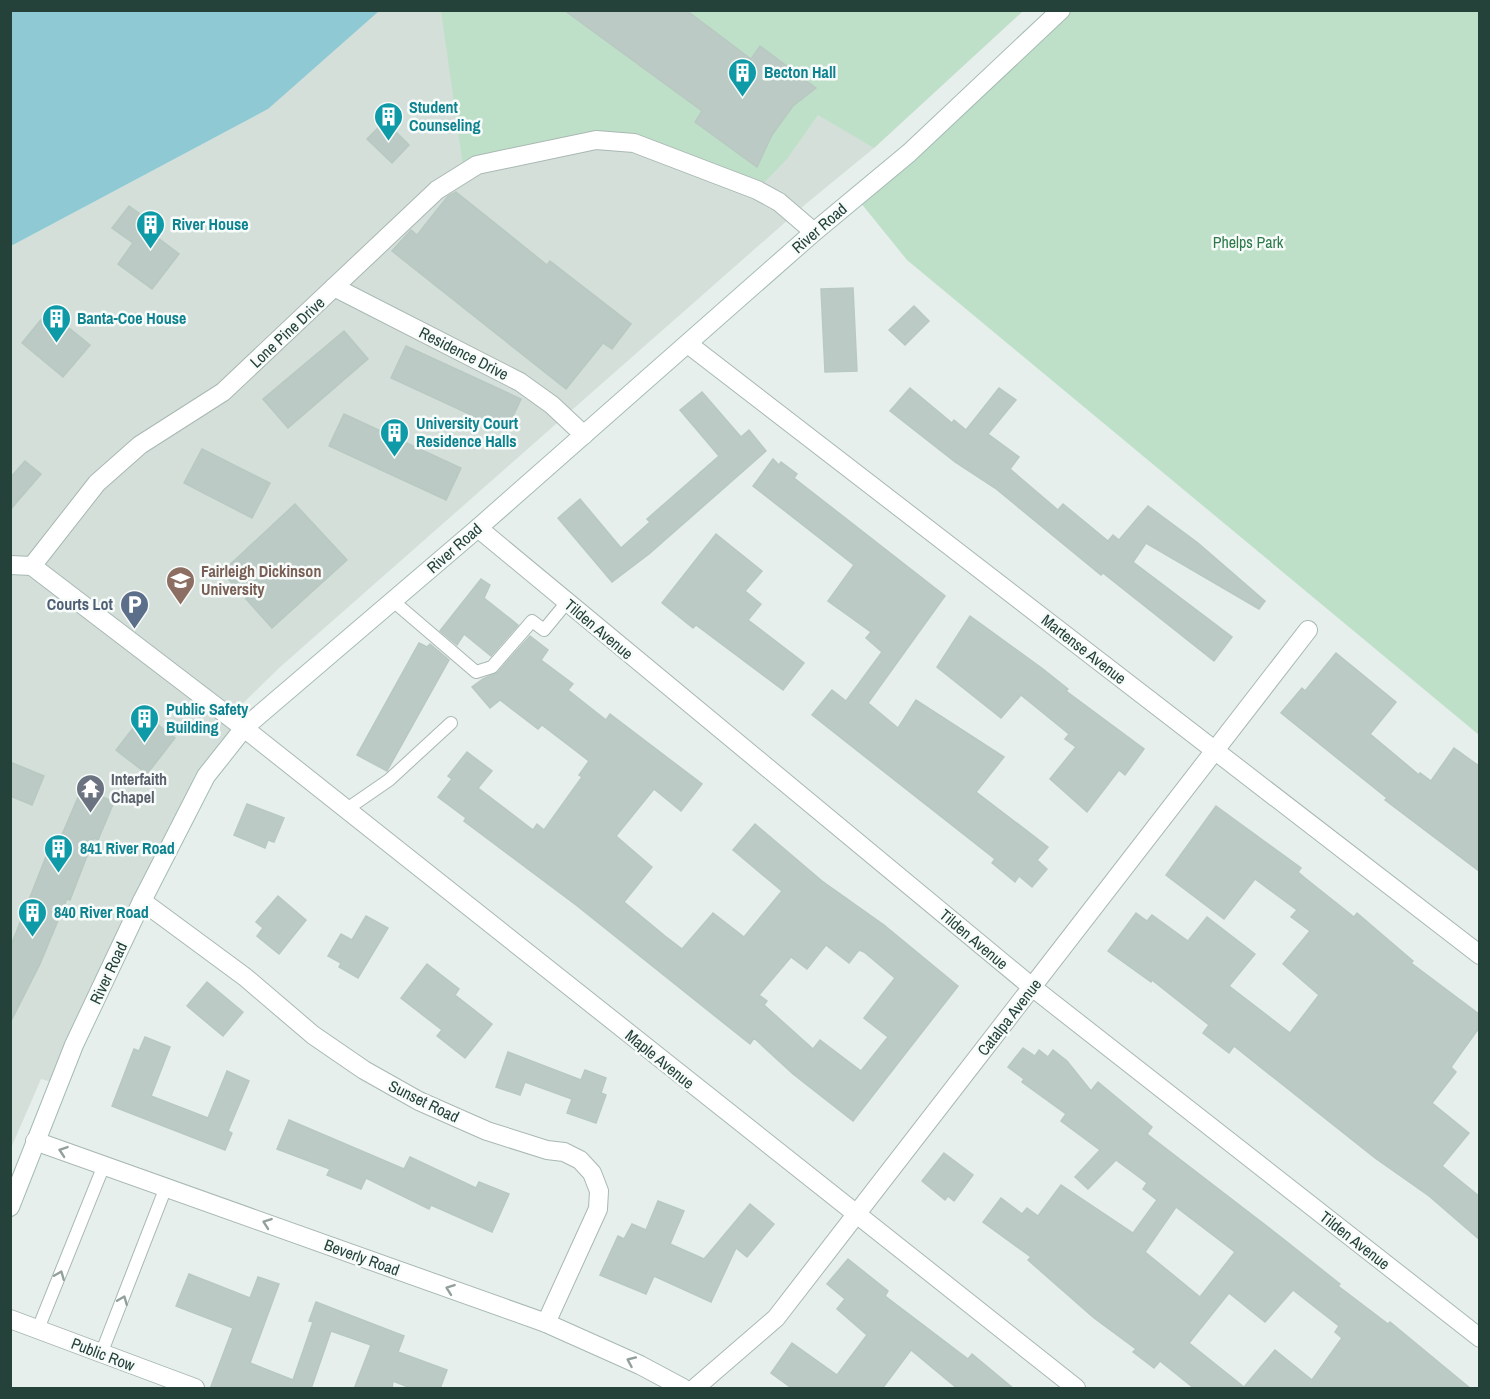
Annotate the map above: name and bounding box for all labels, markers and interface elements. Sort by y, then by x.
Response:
building icon: Becton Hall [727,56,759,98]
place label: Becton Hall [764,61,836,83]
place label: Student Counseling [409,96,480,136]
building icon: Student Counseling [372,100,404,142]
street label: River Road [787,198,851,258]
building icon: River House [135,208,167,250]
place label: River House [172,213,249,235]
park label: Phelps Park [1213,231,1284,253]
street label: Lone Pine Drive [245,292,329,372]
building icon: Banta-Coe House [40,302,72,344]
place label: Banta-Coe House [77,307,186,329]
street label: Residence Drive [415,321,513,385]
place label: University Court Residence Halls [416,412,519,452]
building icon: University Court Residence Halls [379,416,411,458]
street label: River Road [422,518,486,578]
place label: Fairleigh Dickinson University [201,560,321,600]
school or university icon: Fairleigh Dickinson University [164,564,196,606]
parking icon: Courts Lot [118,588,150,630]
place label: Courts Lot [47,593,114,615]
street label: Tilden Avenue [560,594,638,664]
street label: Martense Avenue [1037,609,1131,689]
place label: Public Safety Building [166,698,249,738]
building icon: Public Safety Building [129,702,161,744]
place label: Interfaith Chapel [111,768,167,808]
temple icon: Interfaith Chapel [74,772,106,814]
building icon: 841 River Road [43,832,75,874]
place label: 841 River Road [80,837,175,859]
building icon: 840 River Road [17,896,49,938]
place label: 840 River Road [54,901,149,923]
street label: Tilden Avenue [935,904,1013,974]
street label: River Road [84,938,132,1008]
street label: Catalpa Avenue [972,974,1046,1060]
street label: Maple Avenue [621,1024,699,1094]
street label: Sunset Road [385,1074,463,1128]
one-way arrow [58,1145,69,1158]
street label: Tilden Avenue [1315,1206,1395,1274]
one-way arrow [262,1218,272,1231]
street label: Beverly Road [321,1233,403,1281]
one-way arrow [53,1270,65,1281]
one-way arrow [445,1283,456,1296]
one-way arrow [116,1295,128,1306]
street label: Public Row [68,1332,138,1376]
one-way arrow [627,1356,638,1368]

